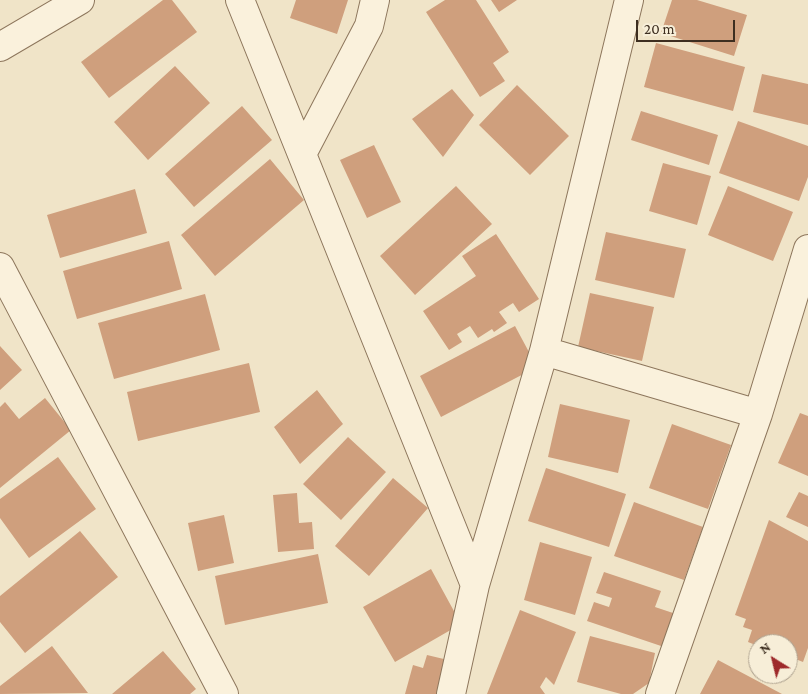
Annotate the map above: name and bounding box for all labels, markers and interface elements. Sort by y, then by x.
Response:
scale bar [638,10,737,42]
text: 20 m [644,21,675,37]
north arrow [748,634,798,684]
text: N [756,638,773,657]

